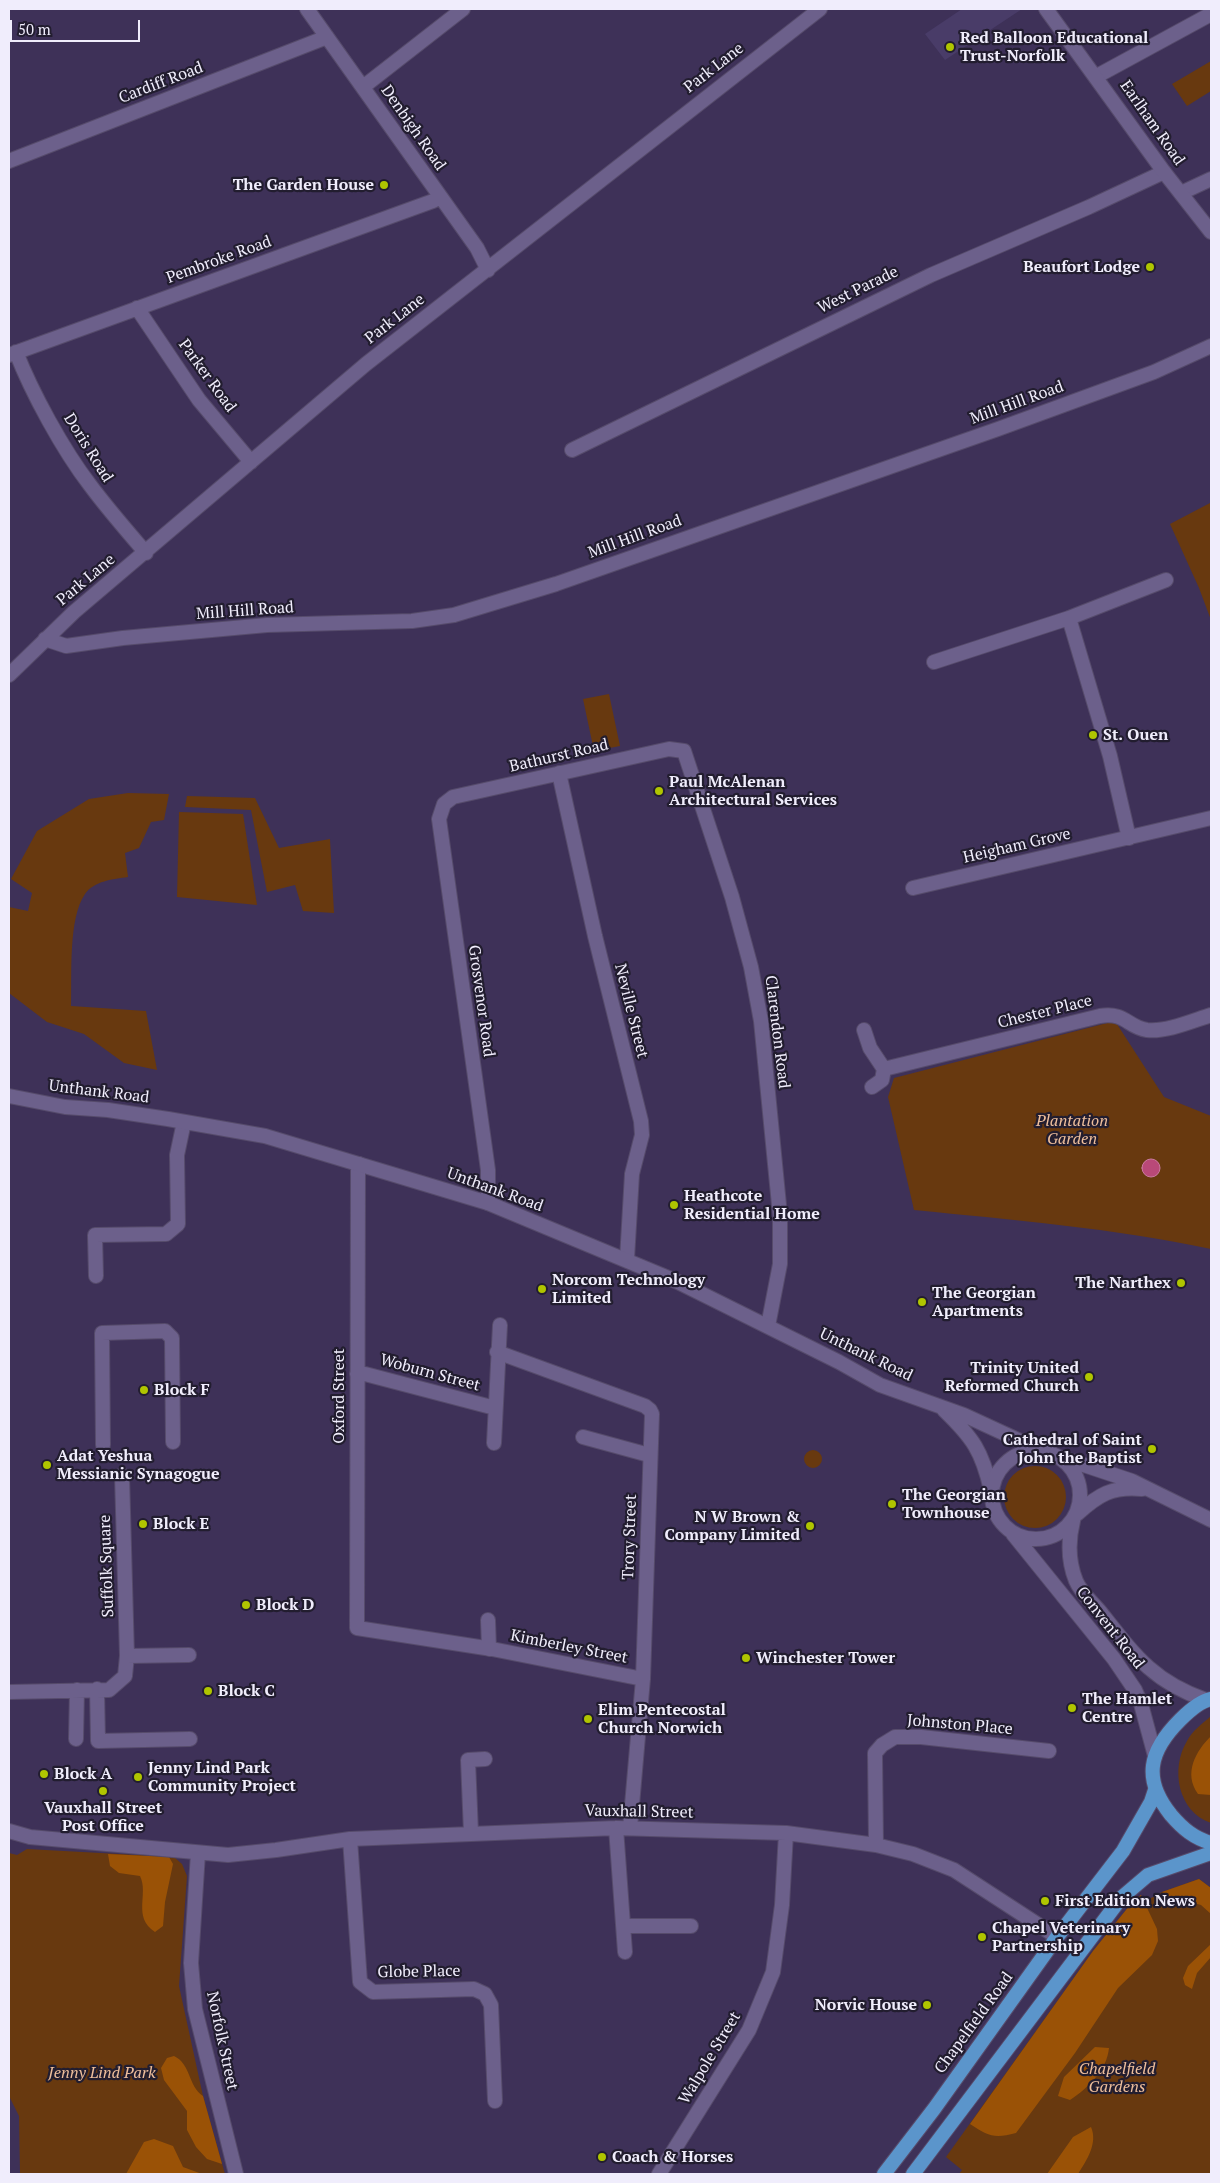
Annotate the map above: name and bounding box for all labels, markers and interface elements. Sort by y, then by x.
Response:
scale bar [12,10,142,42]
text: 50 m [18,19,51,39]
place label: Red Balloon Educational Trust-Norfolk [960,28,1148,66]
street label: Park Lane [680,39,748,97]
marker: Red Balloon Educational Trust-Norfolk [944,41,956,53]
street label: Cardiff Road [116,58,206,108]
street label: Earlham Road [1116,77,1188,169]
street label: Denbigh Road [377,82,449,174]
place label: The Garden House [233,175,374,195]
marker: The Garden House [378,179,390,191]
street label: Pembroke Road [164,232,274,288]
place label: Beaufort Lodge [1023,257,1140,277]
marker: Beaufort Lodge [1144,261,1156,273]
street label: West Parade [814,262,902,318]
street label: Park Lane [361,290,429,348]
street label: Parker Road [174,336,240,416]
street label: Mill Hill Road [968,377,1066,429]
street label: Doris Road [59,410,117,486]
street label: Mill Hill Road [586,511,684,563]
street label: Park Lane [53,550,119,610]
street label: Mill Hill Road [196,598,294,624]
place label: St. Ouen [1103,725,1168,745]
marker: St. Ouen [1087,729,1099,741]
street label: Bathurst Road [508,735,610,777]
place label: Paul McAlenan Architectural Services [669,772,837,810]
marker: Paul McAlenan Architectural Services [653,785,665,797]
street label: Heigham Grove [961,824,1073,868]
street label: Grosvenor Road [464,944,498,1058]
street label: Neville Street [610,962,652,1060]
street label: Clarendon Road [761,974,793,1090]
street label: Chester Place [996,991,1094,1033]
street label: Unthank Road [48,1076,150,1108]
park label: Plantation Garden [1036,1111,1108,1149]
street label: Unthank Road [444,1164,546,1216]
place label: Heathcote Residential Home [684,1186,820,1224]
marker: Heathcote Residential Home [668,1199,680,1211]
place label: Norcom Technology Limited [552,1270,705,1308]
place label: The Narthex [1075,1273,1171,1293]
marker: The Narthex [1175,1277,1187,1289]
marker: Norcom Technology Limited [536,1283,548,1295]
place label: The Georgian Apartments [932,1283,1036,1321]
marker: The Georgian Apartments [916,1296,928,1308]
street label: Unthank Road [816,1324,916,1386]
street label: Oxford Street [329,1348,349,1444]
street label: Woburn Street [378,1350,482,1396]
place label: Trinity United Reformed Church [945,1358,1079,1396]
marker: Trinity United Reformed Church [1083,1371,1095,1383]
place label: Block F [154,1380,210,1400]
marker: Block F [138,1384,150,1396]
place label: Cathedral of Saint John the Baptist [1003,1430,1142,1468]
marker: Cathedral of Saint John the Baptist [1146,1443,1158,1455]
place label: Adat Yeshua Messianic Synagogue [57,1446,220,1484]
marker: Adat Yeshua Messianic Synagogue [41,1459,53,1471]
place label: The Georgian Townhouse [902,1485,1006,1523]
street label: Trory Street [619,1494,641,1580]
marker: The Georgian Townhouse [886,1498,898,1510]
place label: N W Brown & Company Limited [665,1507,800,1545]
street label: Suffolk Square [96,1514,118,1618]
place label: Block E [153,1514,209,1534]
marker: Block E [137,1518,149,1530]
marker: N W Brown & Company Limited [804,1520,816,1532]
street label: Convent Road [1072,1583,1148,1673]
place label: Block D [256,1595,314,1615]
marker: Block D [240,1599,252,1611]
street label: Kimberley Street [509,1626,629,1668]
place label: Winchester Tower [756,1648,895,1668]
marker: Winchester Tower [740,1652,752,1664]
place label: Block C [218,1681,275,1701]
marker: Block C [202,1685,214,1697]
place label: The Hamlet Centre [1082,1689,1172,1727]
place label: Elim Pentecostal Church Norwich [598,1700,726,1738]
marker: The Hamlet Centre [1066,1702,1078,1714]
street label: Johnston Place [906,1711,1014,1739]
marker: Elim Pentecostal Church Norwich [582,1713,594,1725]
place label: Jenny Lind Park Community Project [148,1758,296,1796]
place label: Block A [54,1764,112,1784]
marker: Block A [38,1768,50,1780]
marker: Jenny Lind Park Community Project [132,1771,144,1783]
marker: Vauxhall Street Post Office [97,1785,109,1797]
place label: Vauxhall Street Post Office [44,1798,162,1836]
street label: Vauxhall Street [584,1801,694,1823]
place label: First Edition News [1055,1891,1195,1911]
marker: First Edition News [1039,1895,1051,1907]
place label: Chapel Veterinary Partnership [992,1918,1130,1956]
marker: Chapel Veterinary Partnership [976,1931,988,1943]
street label: Globe Place [377,1962,461,1982]
street label: Chapelfield Road [931,1969,1017,2077]
street label: Norfolk Street [202,1990,242,2092]
place label: Norvic House [815,1995,917,2015]
marker: Norvic House [921,1999,933,2011]
street label: Walpole Street [675,2008,745,2108]
park label: Chapelfield Gardens [1079,2059,1155,2097]
park label: Jenny Lind Park [48,2063,156,2083]
place label: Coach & Horses [612,2147,733,2167]
marker: Coach & Horses [596,2151,608,2163]

